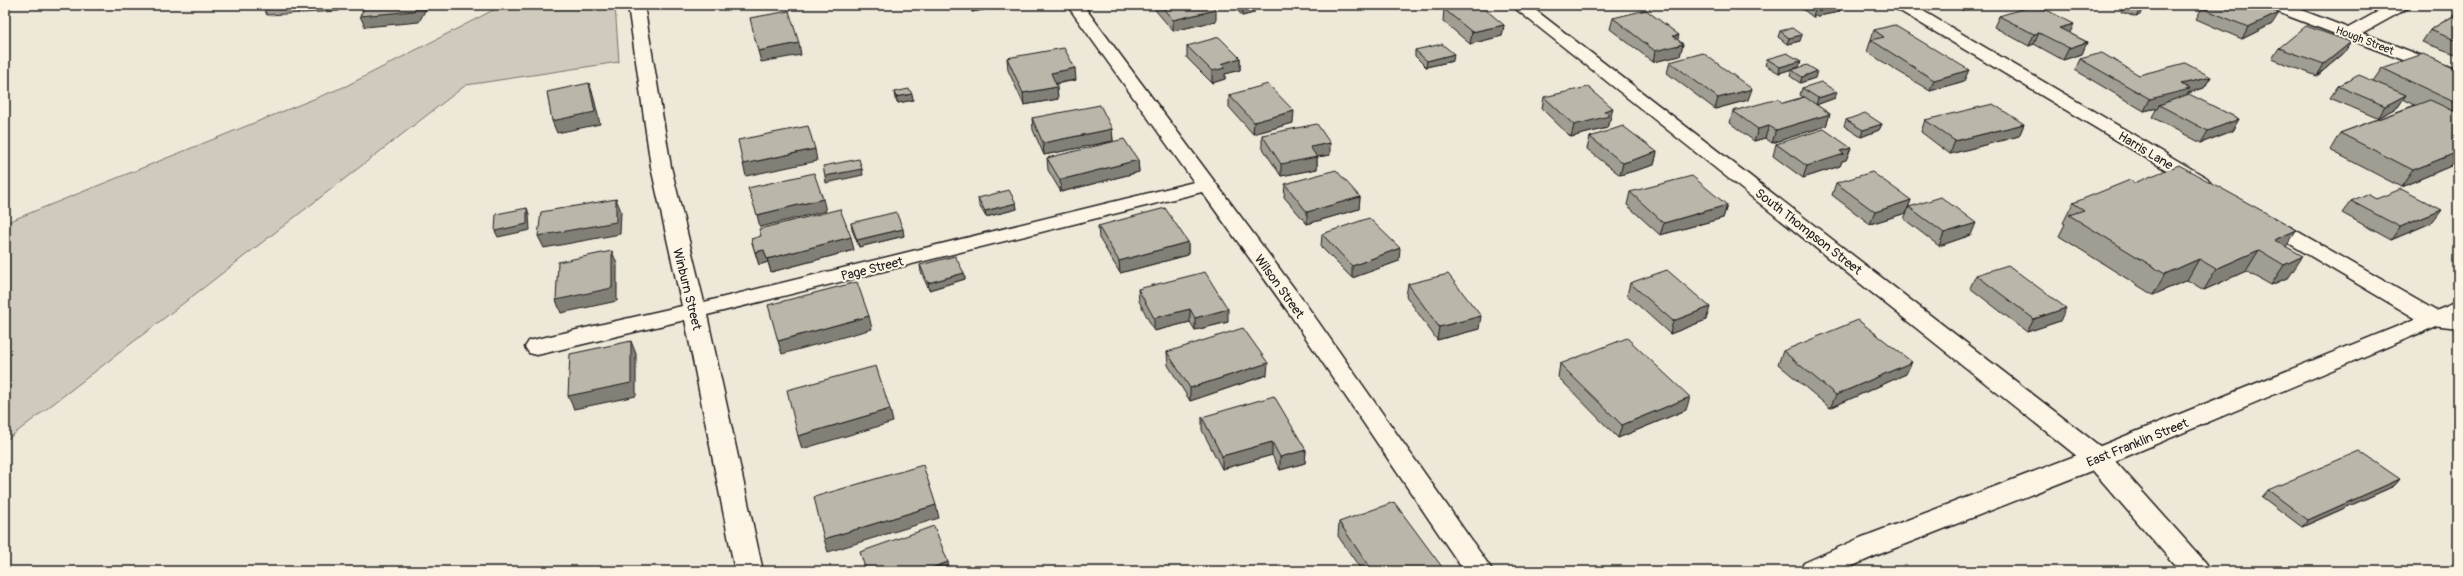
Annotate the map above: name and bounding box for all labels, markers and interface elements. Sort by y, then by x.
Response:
street label: Hough Street [2334,23,2396,58]
street label: Harris Lane [2115,128,2176,174]
street label: South Thompson Street [1752,185,1865,279]
street label: Winburn Street [669,247,705,332]
street label: Wilson Street [1251,252,1308,322]
street label: Page Street [839,253,906,284]
street label: East Franklin Street [2084,415,2191,471]

